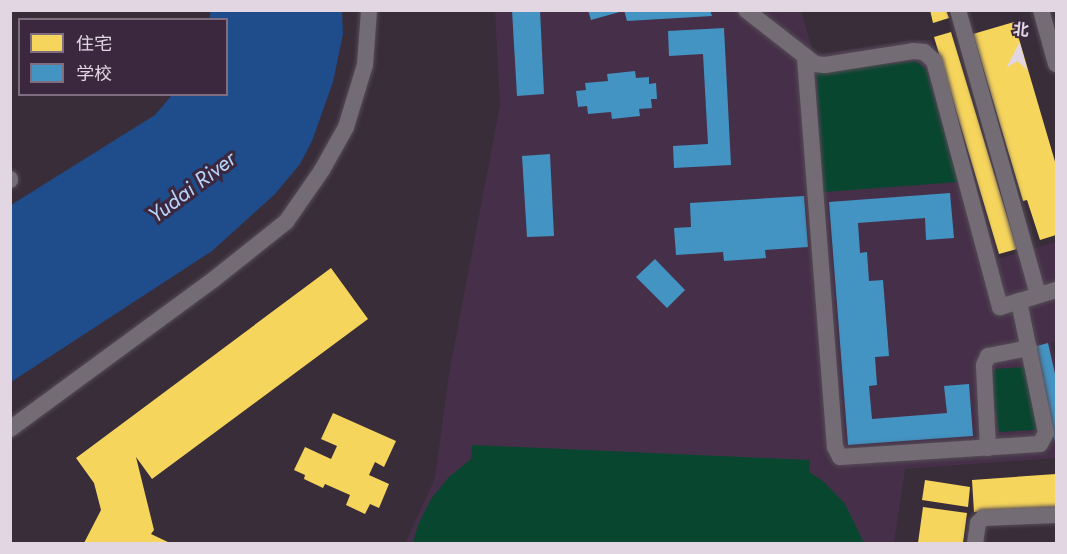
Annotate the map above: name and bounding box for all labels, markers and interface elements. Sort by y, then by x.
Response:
text: 北 [1012,17,1030,42]
legend [18,18,228,96]
north arrow [989,18,1049,78]
text: 住宅 [76,31,112,57]
text: 学校 [76,61,112,87]
water label: Yudai River [143,146,241,228]

